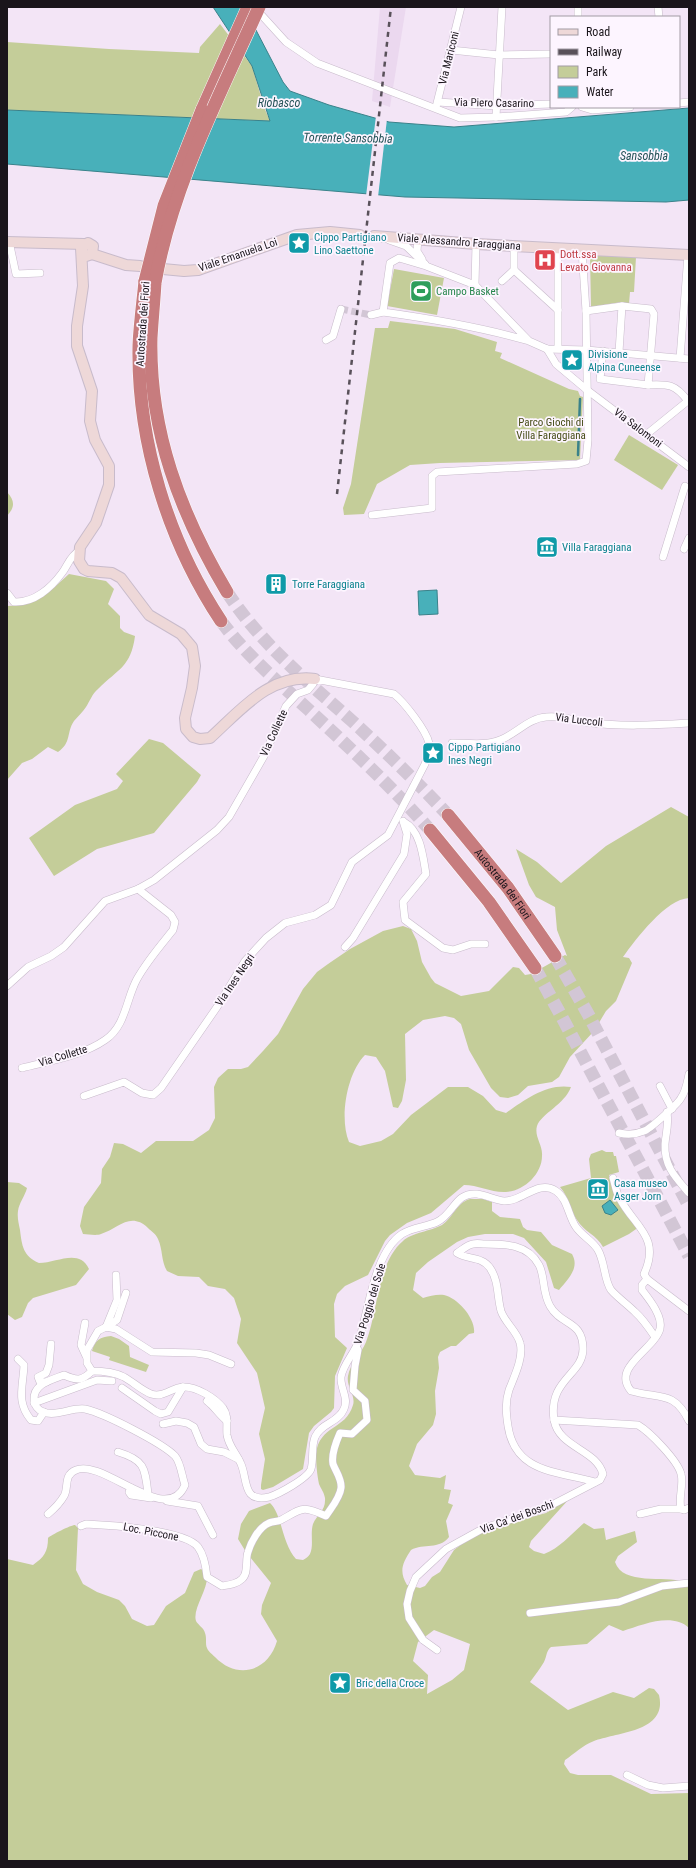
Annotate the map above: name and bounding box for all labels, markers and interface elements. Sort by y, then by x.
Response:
legend [550,16,680,108]
text: Road [586,25,610,39]
street label: Via Mariconi [436,30,462,86]
text: Railway [586,45,622,59]
text: Park [586,65,608,79]
text: Water [586,85,614,99]
water label: Riobasco [258,96,300,110]
street label: Via Piero Casarino [454,96,535,110]
water label: Torrente Sansobbia [303,130,393,146]
water label: Sansobbia [620,149,668,163]
place icon: Cippo Partigiano Lino Saettone [286,230,312,256]
place label: Cippo Partigiano Lino Saettone [314,231,387,257]
street label: Viale Alessandro Faraggiana [397,231,521,253]
street label: Viale Emanuela Loi [197,235,279,275]
hospital icon: Dott.ssa Levato Giovanna [532,247,558,273]
place label: Dott.ssa Levato Giovanna [560,248,632,274]
sports icon: Campo Basket [408,278,434,304]
street label: Autostrada dei Fiori [134,281,152,367]
place label: Campo Basket [436,285,499,298]
place icon: Divisione Alpina Cuneense [559,347,585,373]
place label: Divisione Alpina Cuneense [588,348,661,374]
street label: Via Salomoni [611,406,665,450]
park label: Parco Giochi di Villa Faraggiana [516,416,586,442]
museum icon: Villa Faraggiana [534,534,560,560]
place label: Villa Faraggiana [562,541,632,554]
building icon: Torre Faraggiana [263,571,289,597]
place label: Torre Faraggiana [292,578,365,591]
street label: Via Collette [258,708,290,758]
street label: Via Luccoli [555,711,603,729]
place icon: Cippo Partigiano Ines Negri [420,740,446,766]
place label: Cippo Partigiano Ines Negri [448,741,521,767]
street label: Autostrada dei Fiori [472,846,534,921]
street label: Via Ines Negri [213,951,257,1009]
street label: Via Collette [37,1042,89,1070]
museum icon: Casa museo Asger Jorn [585,1176,611,1202]
place label: Casa museo Asger Jorn [614,1177,668,1203]
street label: Via Poggio del Sole [351,1262,389,1346]
street label: Via Ca' dei Boschi [479,1498,555,1536]
street label: Loc. Piccone [122,1520,180,1544]
place icon: Bric della Croce [327,1670,353,1696]
place label: Bric della Croce [356,1677,424,1690]

